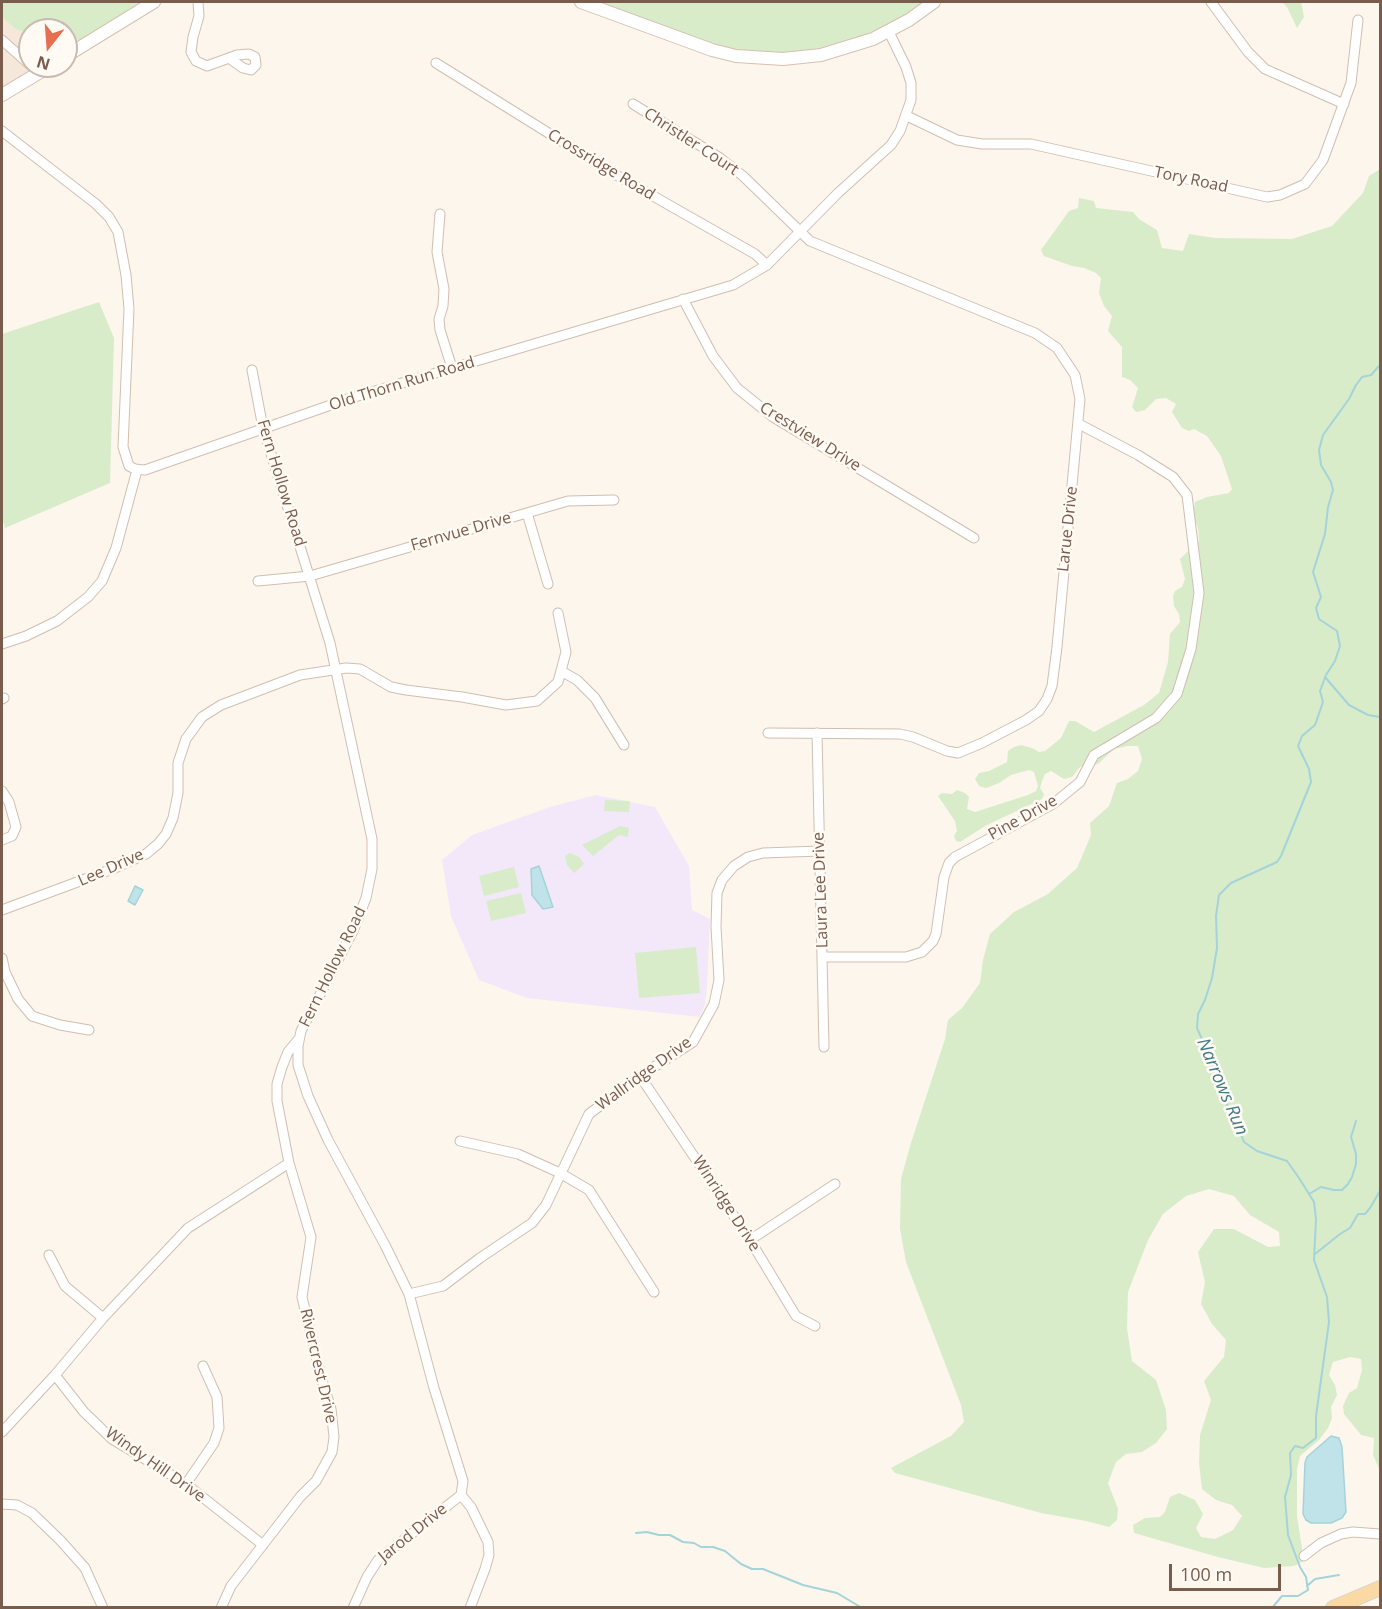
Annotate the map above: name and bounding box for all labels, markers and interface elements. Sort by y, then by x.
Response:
north arrow [18,18,78,78]
text: N [34,51,53,76]
street label: Christler Court [640,104,742,180]
street label: Crossridge Road [544,125,658,205]
street label: Tory Road [1152,163,1230,197]
street label: Old Thorn Run Road [327,353,477,415]
street label: Crestview Drive [756,398,864,476]
street label: Fern Hollow Road [253,417,309,549]
street label: Larue Drive [1054,485,1082,573]
street label: Fernvue Drive [409,508,513,556]
street label: Pine Drive [985,791,1061,845]
street label: Laura Lee Drive [809,832,833,948]
street label: Lee Drive [75,845,147,891]
street label: Fern Hollow Road [296,904,370,1030]
street label: Wallridge Drive [593,1033,695,1115]
water label: Narrows Run [1192,1035,1252,1139]
street label: Winridge Drive [688,1153,764,1255]
street label: Rivercrest Drive [295,1307,341,1425]
street label: Windy Hill Drive [101,1423,209,1507]
street label: Jarod Drive [375,1500,451,1566]
scale bar [1172,1552,1284,1590]
text: 100 m [1180,1562,1232,1586]

